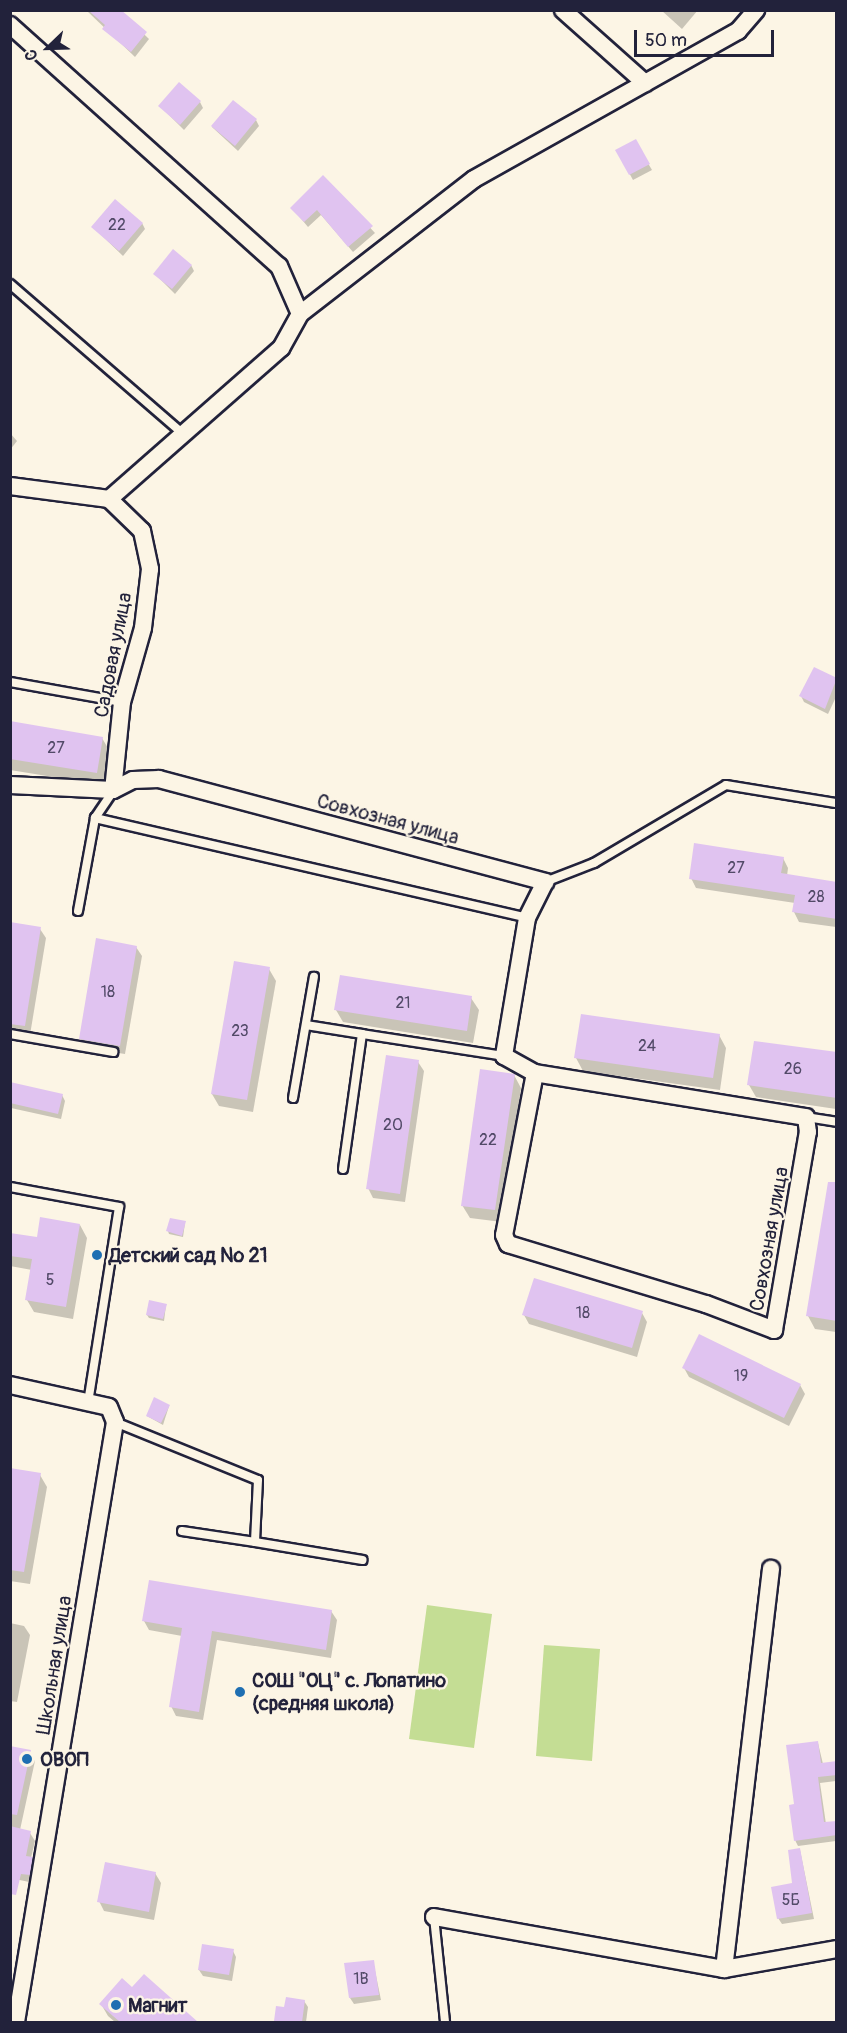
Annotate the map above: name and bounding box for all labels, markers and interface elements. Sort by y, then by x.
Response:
north arrow [18,18,78,78]
scale bar [637,18,776,56]
text: 50 m [645,29,687,52]
text: С [20,47,43,63]
house number: 22 [108,215,126,235]
street label: Садовая улица [89,590,137,720]
house number: 27 [47,738,65,758]
street label: Совхозная улица [314,788,462,850]
house number: 27 [727,858,745,878]
house number: 28 [807,887,825,907]
house number: 18 [101,982,115,1002]
house number: 21 [395,993,411,1013]
house number: 23 [231,1021,249,1041]
house number: 24 [638,1036,656,1056]
house number: 26 [784,1059,802,1079]
house number: 20 [383,1115,403,1135]
house number: 22 [479,1130,497,1150]
street label: Совхозная улица [744,1165,794,1313]
place label: Детский сад № 21 [109,1243,268,1267]
marker: Детский сад № 21 [90,1248,104,1262]
house number: 5 [46,1270,54,1290]
house number: 18 [576,1303,590,1323]
house number: 19 [734,1366,748,1386]
street label: Школьная улица [31,1594,77,1736]
place label: СОШ "ОЦ" с. Лопатино (средняя школа) [252,1668,446,1715]
marker: СОШ "ОЦ" с. Лопатино (средняя школа) [233,1685,247,1699]
place label: ОВОП [40,1747,89,1771]
marker: ОВОП [18,1750,36,1768]
house number: 5Б [782,1890,800,1910]
house number: 1В [353,1969,369,1989]
place label: Магнит [128,1993,187,2017]
marker: Магнит [109,1998,123,2012]

